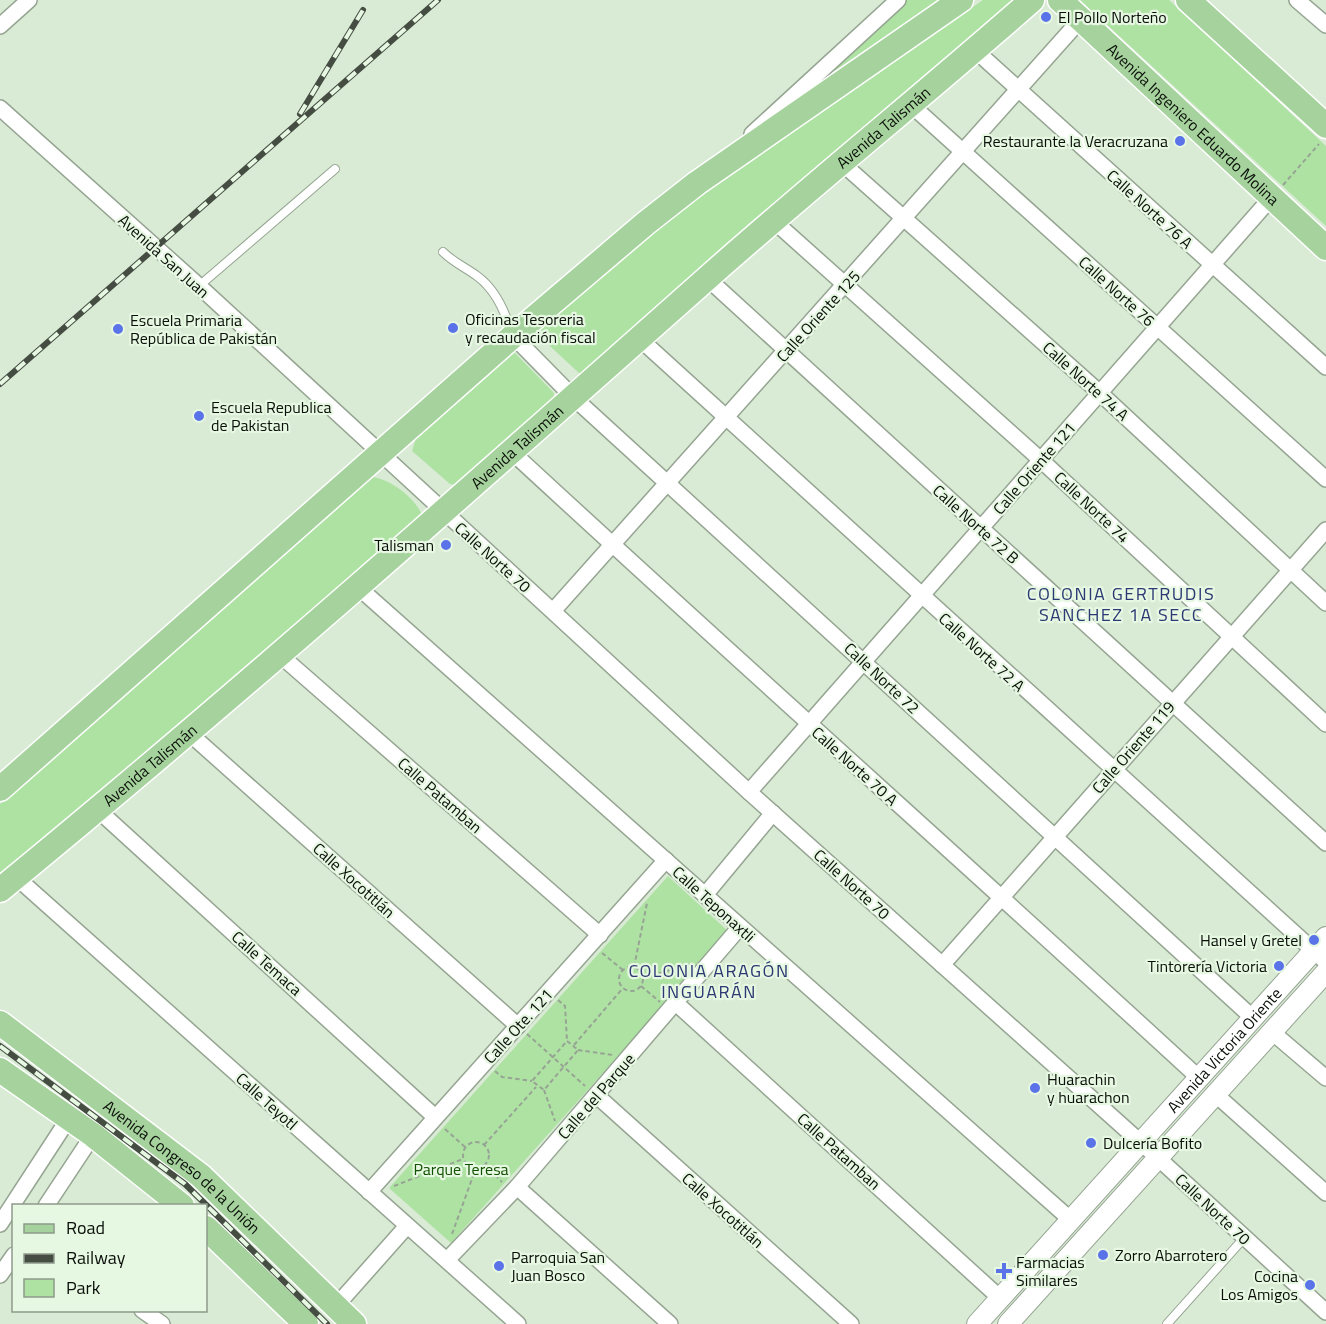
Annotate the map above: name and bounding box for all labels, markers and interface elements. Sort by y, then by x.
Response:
place label: El Pollo Norteño [1058,5,1167,29]
marker: El Pollo Norteño [1039,10,1053,24]
street label: Avenida Ingeniero Eduardo Molina [1101,37,1285,211]
street label: Avenida Talismán [831,80,936,174]
place label: Restaurante la Veracruzana [983,129,1168,153]
marker: Restaurante la Veracruzana [1173,134,1187,148]
street label: Calle Norte 76 A [1102,164,1199,255]
street label: Avenida San Juan [113,208,215,304]
street label: Calle Norte 76 [1073,250,1161,332]
street label: Calle Oriente 125 [770,265,866,367]
place label: Oficinas Tesoreria y recaudación fiscal [465,307,596,349]
place label: Escuela Primaria República de Pakistán [130,308,277,350]
marker: Oficinas Tesoreria y recaudación fiscal [446,321,460,335]
marker: Escuela Primaria República de Pakistán [111,322,125,336]
street label: Calle Norte 74 A [1038,336,1135,427]
place label: Escuela Republica de Pakistan [211,395,331,437]
street label: Avenida Talismán [465,399,569,494]
marker: Escuela Republica de Pakistan [192,409,206,423]
street label: Calle Oriente 121 [987,416,1081,520]
street label: Calle Norte 74 [1049,466,1135,548]
street label: Calle Norte 72 B [927,479,1025,569]
street label: Calle Norte 70 [449,516,537,598]
place label: Talisman [374,533,434,557]
marker: Talisman [439,538,453,552]
district label: COLONIA GERTRUDIS SANCHEZ 1A SECC [1027,580,1215,628]
street label: Calle Norte 72 A [934,607,1031,698]
street label: Calle Norte 72 [839,637,925,719]
street label: Calle Oriente 119 [1086,695,1180,799]
street label: Avenida Talismán [97,718,202,812]
street label: Calle Norte 70 A [807,721,904,812]
street label: Calle Patamban [392,751,488,839]
street label: Calle Xocotitlán [308,837,400,923]
street label: Calle Norte 70 [808,843,896,925]
street label: Calle Teponaxtli [667,860,761,948]
street label: Calle Temaca [227,925,307,1001]
place label: Hansel y Gretel [1200,928,1302,952]
marker: Hansel y Gretel [1307,933,1321,947]
place label: Tintorería Victoria [1148,954,1267,978]
district label: COLONIA ARAGÓN INGUARÁN [628,957,790,1005]
marker: Tintorería Victoria [1272,959,1286,973]
street label: Avenida Victoria Oriente [1161,982,1287,1118]
street label: Calle Ote. 121 [478,983,558,1069]
street label: Calle del Parque [552,1048,640,1144]
street label: Calle Teyotl [231,1067,303,1135]
place label: Huarachin y huarachon [1047,1067,1130,1109]
marker: Huarachin y huarachon [1028,1081,1042,1095]
street label: Avenida Congreso de la Unión [98,1094,266,1239]
street label: Calle Patamban [792,1107,886,1195]
place label: Dulcería Bofito [1103,1131,1202,1155]
marker: Dulcería Bofito [1084,1136,1098,1150]
park label: Parque Teresa [413,1157,509,1181]
street label: Calle Xocotitlán [677,1167,769,1253]
street label: Calle Norte 70 [1170,1168,1256,1250]
legend [12,1204,207,1312]
text: Road [66,1214,105,1241]
place label: Zorro Abarrotero [1115,1243,1228,1267]
text: Railway [66,1244,126,1271]
place label: Parroquia San Juan Bosco [511,1245,605,1287]
marker: Zorro Abarrotero [1096,1248,1110,1262]
place label: Farmacias Similares [1016,1250,1085,1292]
marker: Parroquia San Juan Bosco [492,1259,506,1273]
marker: Farmacias Similares [997,1264,1011,1278]
place label: Cocina Los Amigos [1220,1264,1298,1306]
text: Park [66,1274,101,1301]
marker: Cocina Los Amigos [1303,1278,1317,1292]

